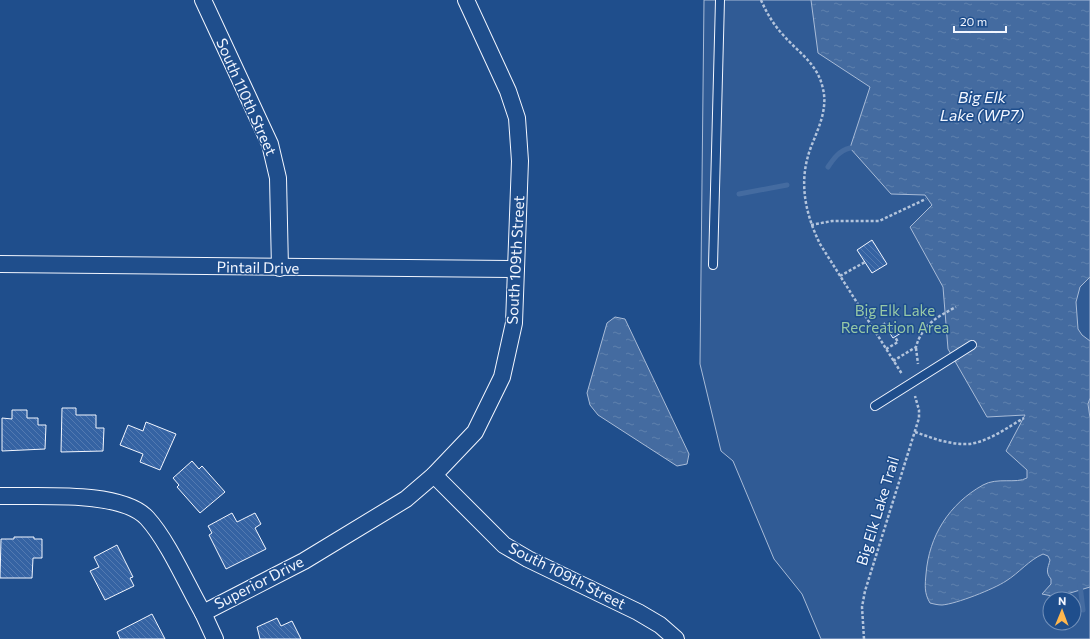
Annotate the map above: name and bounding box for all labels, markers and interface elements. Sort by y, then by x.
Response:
scale bar [954,8,1006,34]
text: 20 m [960,14,987,28]
street label: South 110th Street [213,35,281,158]
water label: Big Elk Lake (WP7) [940,87,1024,124]
street label: South 109th Street [503,195,527,325]
street label: Pintail Drive [217,257,300,277]
park label: Big Elk Lake Recreation Area [841,301,949,336]
street label: Big Elk Lake Trail [852,454,902,567]
street label: South 109th Street [506,538,629,612]
street label: Superior Drive [211,552,306,612]
north arrow [1042,591,1082,631]
text: N [1058,594,1066,607]

